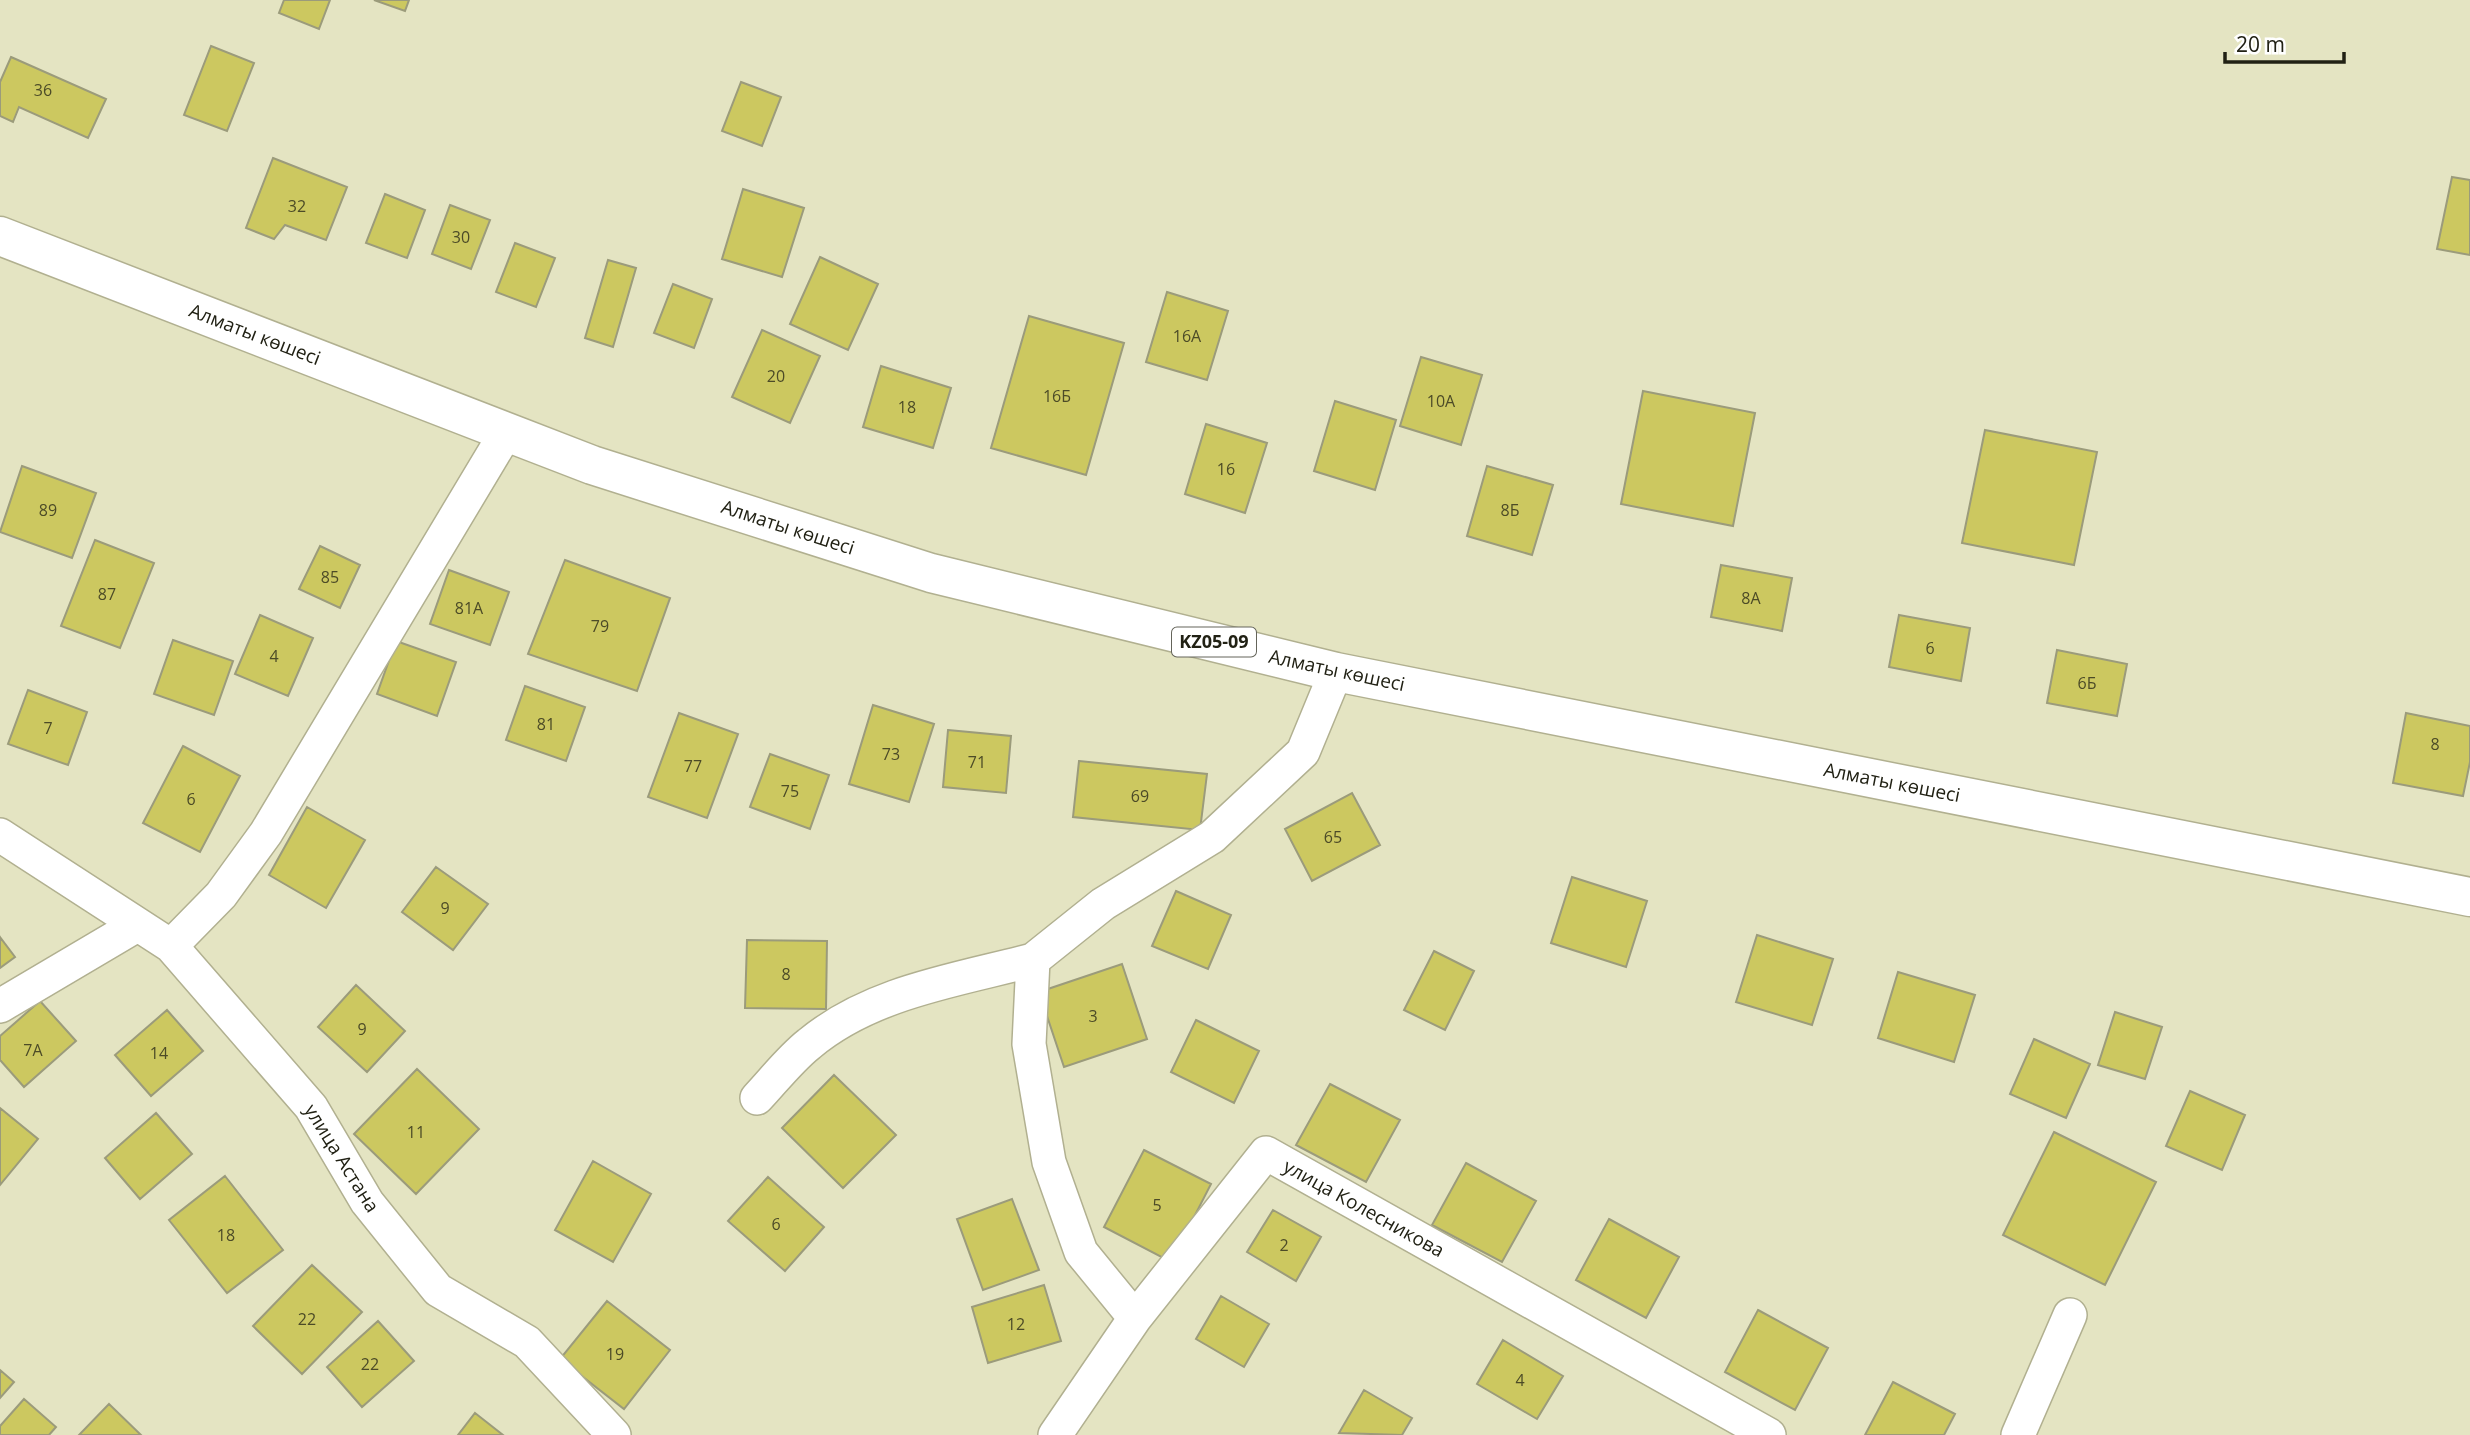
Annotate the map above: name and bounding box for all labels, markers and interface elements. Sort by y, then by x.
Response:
scale bar [2225,21,2344,65]
text: 20 m [2236,30,2285,58]
house number: 36 [34,79,52,101]
house number: 32 [288,195,306,217]
house number: 30 [452,226,470,248]
street label: Алматы көшесі [186,297,324,371]
house number: 16А [1173,325,1202,347]
house number: 20 [767,365,785,387]
house number: 16Б [1043,385,1071,407]
house number: 10А [1427,390,1456,412]
house number: 18 [898,396,916,418]
house number: 16 [1217,458,1235,480]
street label: Алматы көшесі [718,493,858,561]
house number: 89 [39,499,57,521]
house number: 8Б [1501,499,1519,521]
house number: 85 [321,566,339,588]
house number: 87 [98,583,116,605]
house number: 8А [1741,587,1762,609]
house number: 81А [455,597,484,619]
house number: 79 [591,615,609,637]
road number: KZ05-09 [1172,628,1256,656]
house number: 6 [1925,637,1935,659]
street label: Алматы көшесі [1267,643,1407,697]
house number: 4 [269,645,279,667]
house number: 6Б [2078,672,2096,694]
house number: 81 [537,713,555,735]
house number: 7 [43,717,53,739]
house number: 8 [2430,733,2440,755]
house number: 73 [882,743,900,765]
house number: 71 [968,751,986,773]
house number: 77 [684,755,702,777]
street label: Алматы көшесі [1822,756,1962,808]
house number: 75 [781,780,799,802]
house number: 69 [1131,785,1149,807]
house number: 6 [186,788,196,810]
house number: 65 [1324,826,1342,848]
house number: 9 [440,897,450,919]
house number: 8 [781,963,791,985]
house number: 3 [1088,1005,1098,1027]
house number: 9 [357,1018,367,1040]
house number: 7А [23,1039,44,1061]
house number: 14 [150,1042,168,1064]
street label: улица Астана [298,1099,386,1217]
house number: 11 [407,1121,425,1143]
street label: улица Колесникова [1279,1153,1449,1263]
house number: 5 [1152,1194,1162,1216]
house number: 6 [771,1213,781,1235]
house number: 18 [217,1224,235,1246]
house number: 2 [1279,1234,1289,1256]
house number: 22 [298,1308,316,1330]
house number: 12 [1007,1313,1025,1335]
house number: 19 [606,1343,624,1365]
house number: 22 [361,1353,379,1375]
house number: 4 [1515,1369,1525,1391]

